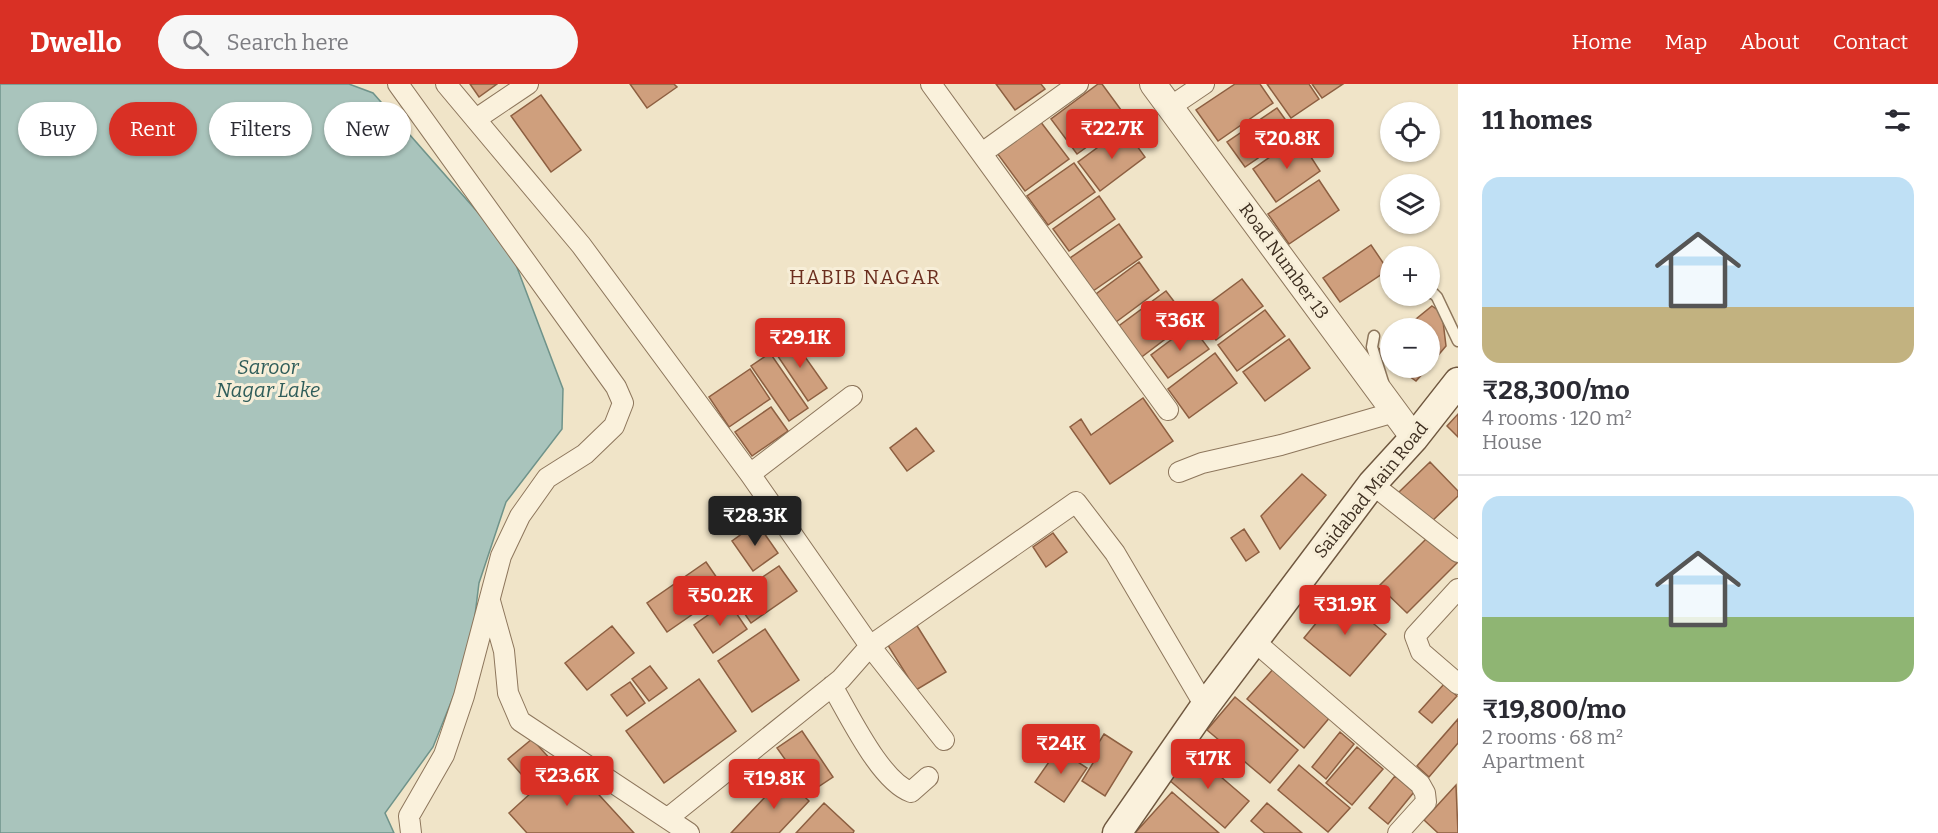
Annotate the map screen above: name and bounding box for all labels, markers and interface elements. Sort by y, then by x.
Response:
search box [158,15,578,69]
text: Dwello [30,26,122,59]
icon: search [179,26,212,59]
text: Search here [227,29,349,56]
text: Home [1572,29,1632,55]
text: Map [1665,29,1707,55]
text: About [1740,29,1800,55]
text: Contact [1833,29,1908,55]
chip: Buy [18,102,97,156]
chip: Rent [109,102,197,156]
chip: Filters [209,102,312,156]
chip: New [324,102,411,156]
map controls [1380,102,1440,378]
button: locate [1380,102,1440,162]
icon: filters [1881,104,1914,137]
text: 11 homes [1482,105,1593,136]
pin: ₹22.7K [1063,109,1161,160]
text: ₹22.7K [1080,116,1144,140]
pin: ₹20.8K [1238,119,1336,170]
text: ₹20.8K [1254,126,1320,150]
button: layers [1380,174,1440,234]
street label: Road Number 13 [1235,199,1333,323]
icon: home [1644,216,1752,324]
button: + [1380,246,1440,306]
district label: HABIB NAGAR [789,265,941,289]
pin: ₹36K [1144,301,1216,352]
text: ₹36K [1155,308,1205,332]
pin: ₹29.1K [751,318,849,369]
button: − [1380,318,1440,378]
text: ₹29.1K [769,325,831,349]
water label: Saroor Nagar Lake [216,355,320,402]
text: ₹28,300/mo [1482,375,1630,406]
text: 4 rooms · 120 m² [1482,406,1632,430]
street label: Saidabad Main Road [1309,417,1433,562]
text: House [1482,430,1542,454]
pin: ₹28.3K [706,496,804,547]
text: ₹28.3K [722,503,788,527]
icon: home [1644,535,1752,643]
pin: ₹50.2K [671,576,769,627]
text: ₹50.2K [687,583,753,607]
pin: ₹31.9K [1296,585,1394,636]
text: ₹31.9K [1313,592,1377,616]
text: ₹19,800/mo [1482,694,1626,725]
pin: ₹24K [1025,724,1097,775]
text: 2 rooms · 68 m² [1482,725,1623,749]
text: ₹24K [1036,731,1086,755]
pin: ₹17K [1172,739,1244,790]
text: ₹17K [1185,746,1231,770]
text: Apartment [1482,749,1585,773]
pin: ₹23.6K [518,756,616,807]
pin: ₹19.8K [725,759,823,810]
text: ₹23.6K [535,763,599,787]
text: ₹19.8K [743,766,805,790]

